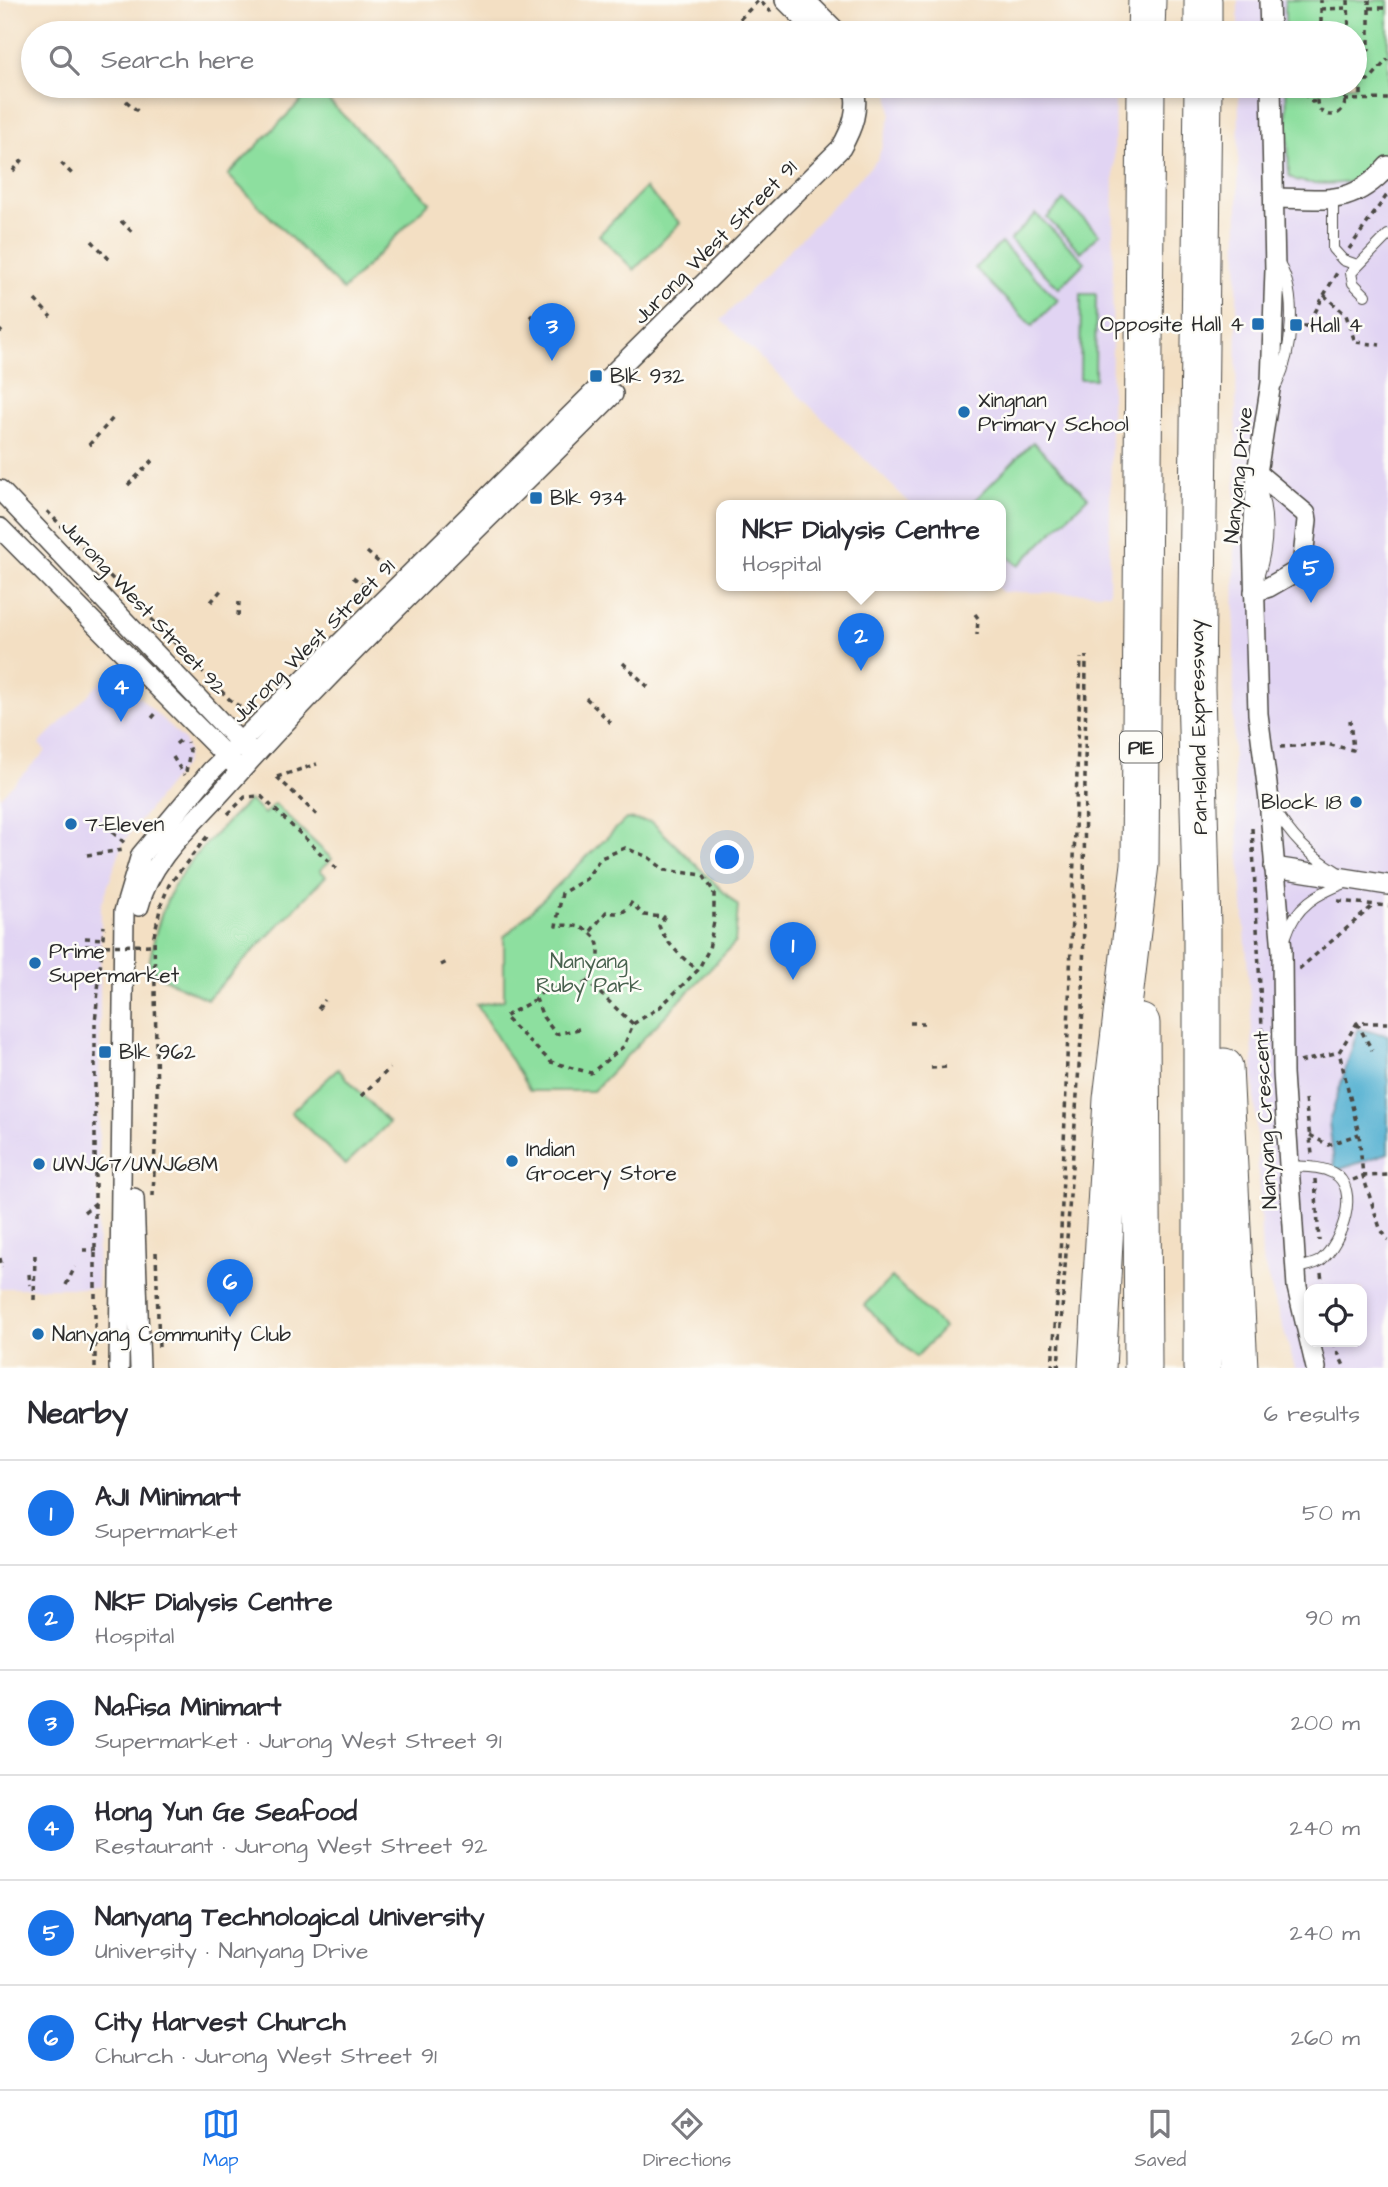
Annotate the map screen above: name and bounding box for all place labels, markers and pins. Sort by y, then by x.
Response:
pin: 3 [529,303,575,361]
place label: Opposite Hall 4 [1100,310,1244,340]
place label: Hall 4 [1310,311,1363,340]
marker: Opposite Hall 4 [1250,316,1266,332]
marker: Hall 4 [1288,317,1304,333]
place label: Blk 932 [610,362,684,391]
marker: Blk 932 [588,368,604,384]
place label: Xingnan Primary School [978,386,1129,441]
marker: Xingnan Primary School [956,404,972,420]
place label: Blk 934 [550,484,626,513]
marker: Blk 934 [528,490,544,506]
pin: 5 [1288,545,1334,603]
pin: 2 [838,613,884,671]
pin: 4 [98,664,144,722]
place label: Block 18 [1261,788,1342,817]
marker: Block 18 [1348,794,1364,810]
place label: 7-Eleven [85,810,164,839]
marker: 7-Eleven [63,816,79,832]
pin: 1 [770,922,816,980]
place label: Prime Supermarket [49,937,180,991]
marker: Prime Supermarket [27,955,43,971]
place label: Blk 962 [119,1038,196,1067]
marker: Blk 962 [97,1044,113,1060]
place label: Indian Grocery Store [526,1135,677,1190]
place label: UWJ67/UWJ68M [53,1150,218,1179]
marker: Indian Grocery Store [504,1153,520,1169]
marker: UWJ67/UWJ68M [31,1156,47,1172]
pin: 6 [207,1259,253,1317]
place label: Nanyang Community Club [52,1320,291,1351]
marker: Nanyang Community Club [30,1326,46,1342]

